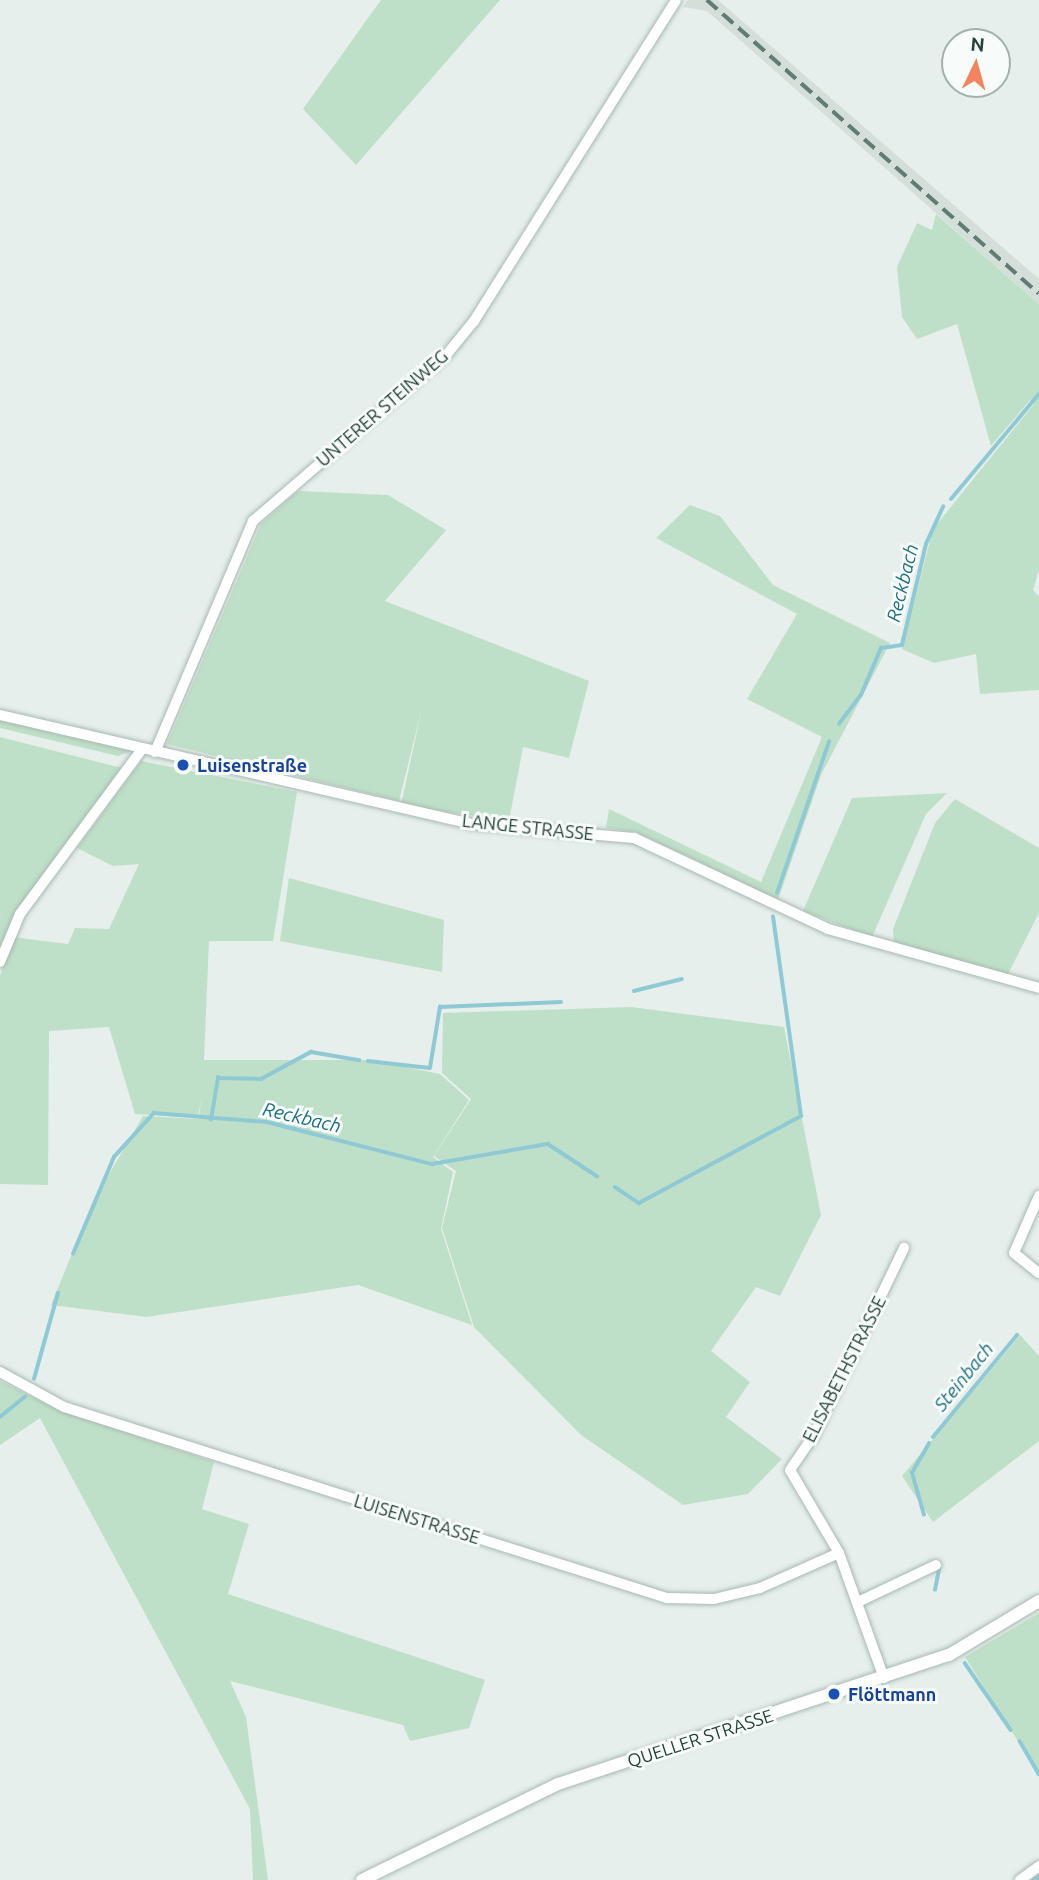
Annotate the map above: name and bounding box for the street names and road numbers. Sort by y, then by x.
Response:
street label: UNTERER STEINWEG [312,345,452,471]
street label: LANGE STRASSE [461,809,595,845]
street label: ELISABETHSTRASSE [798,1292,890,1446]
street label: LUISENSTRASSE [351,1490,483,1548]
street label: QUELLER STRASSE [624,1704,776,1772]

